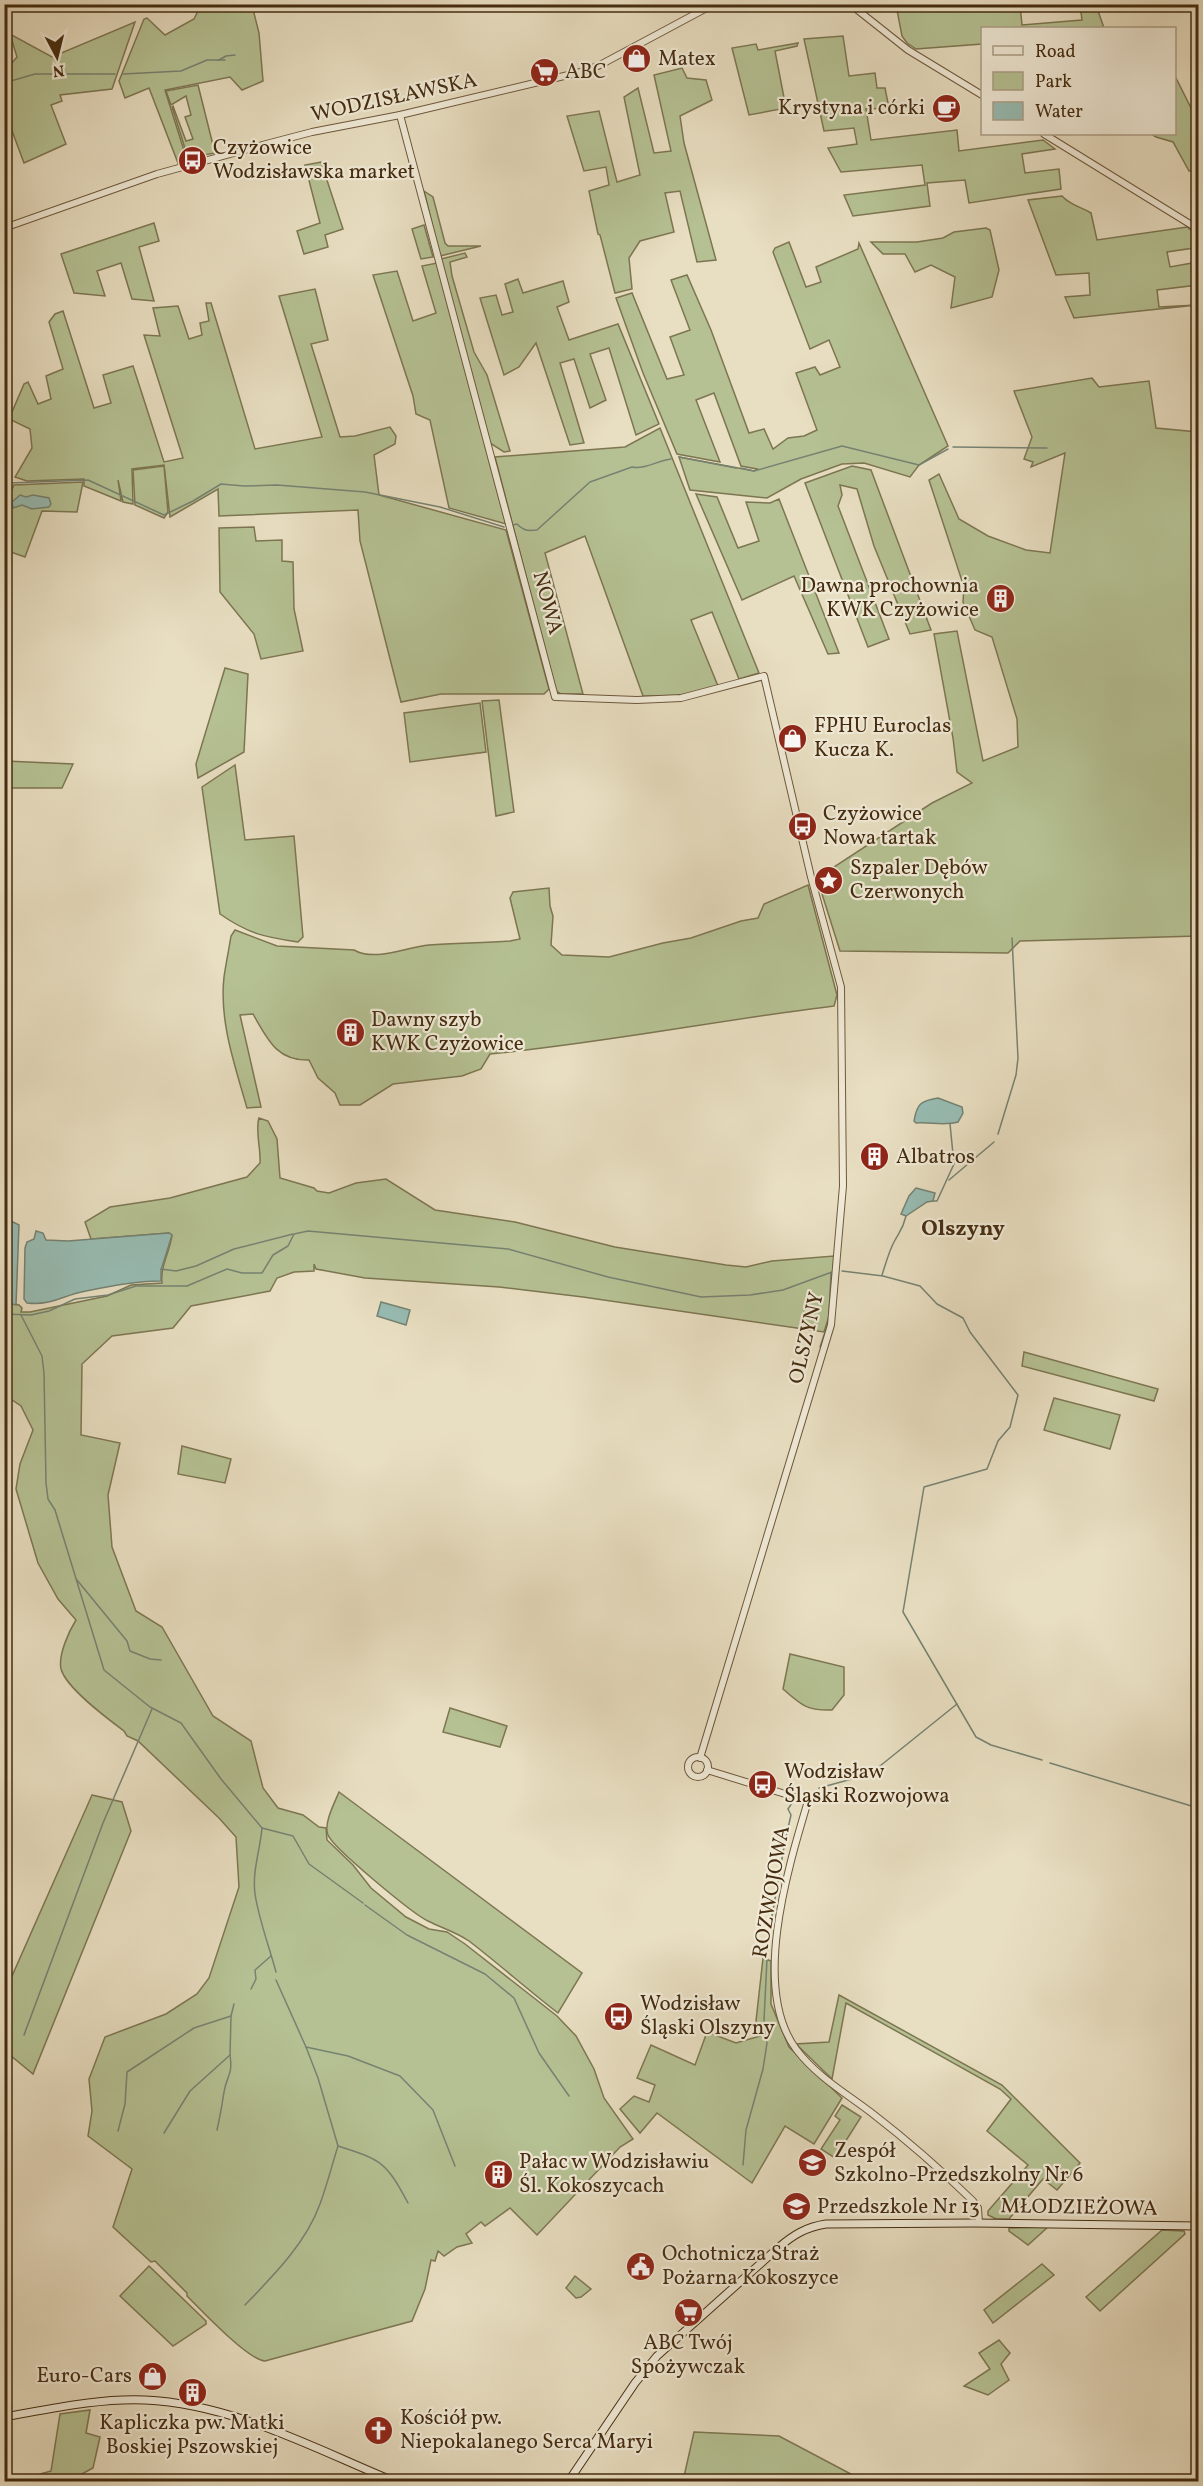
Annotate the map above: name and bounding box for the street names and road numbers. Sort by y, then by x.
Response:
street label: WODZISŁAWSKA [308,66,480,130]
street label: NOWA [525,568,569,638]
street label: OLSZYNY [782,1289,832,1387]
street label: ROZWOJOWA [746,1823,798,1961]
street label: MŁODZIEŻOWA [1000,2192,1158,2224]

